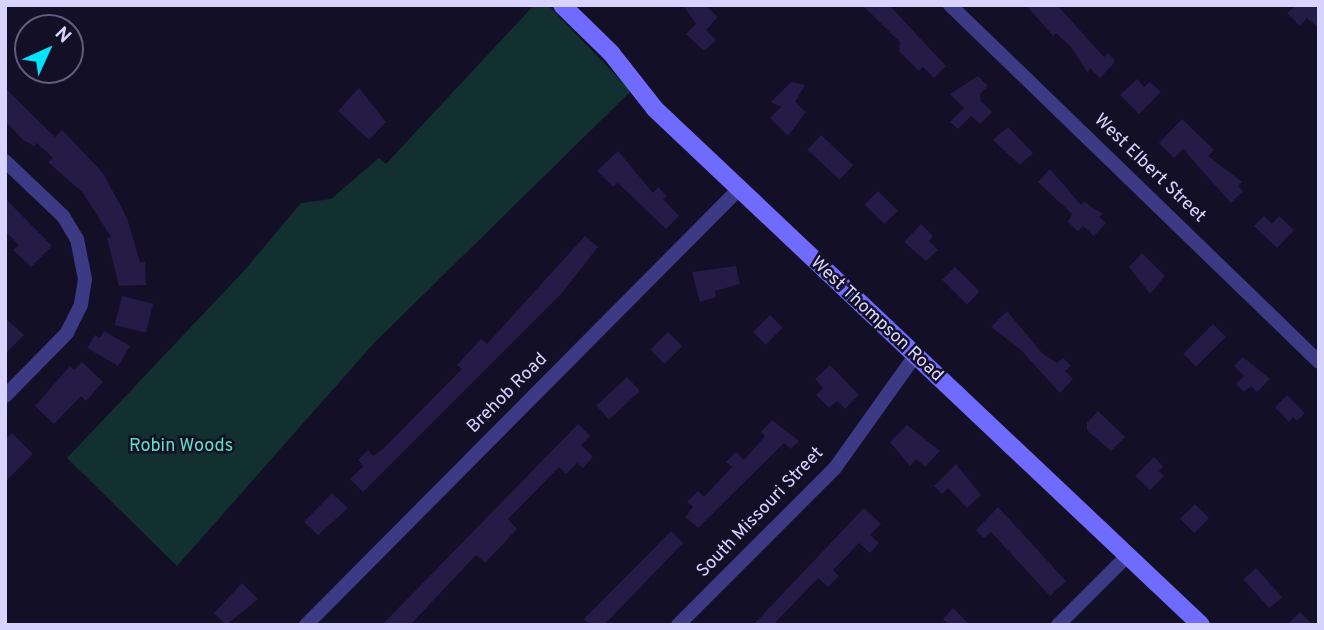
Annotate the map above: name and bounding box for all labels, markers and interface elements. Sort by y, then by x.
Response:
north arrow [14,14,84,84]
text: N [49,22,76,49]
street label: West Elbert Street [1089,110,1209,228]
street label: West Thompson Road [805,253,947,387]
street label: Brehob Road [463,349,553,439]
park label: Robin Woods [129,436,233,458]
street label: South Missouri Street [693,443,829,583]

